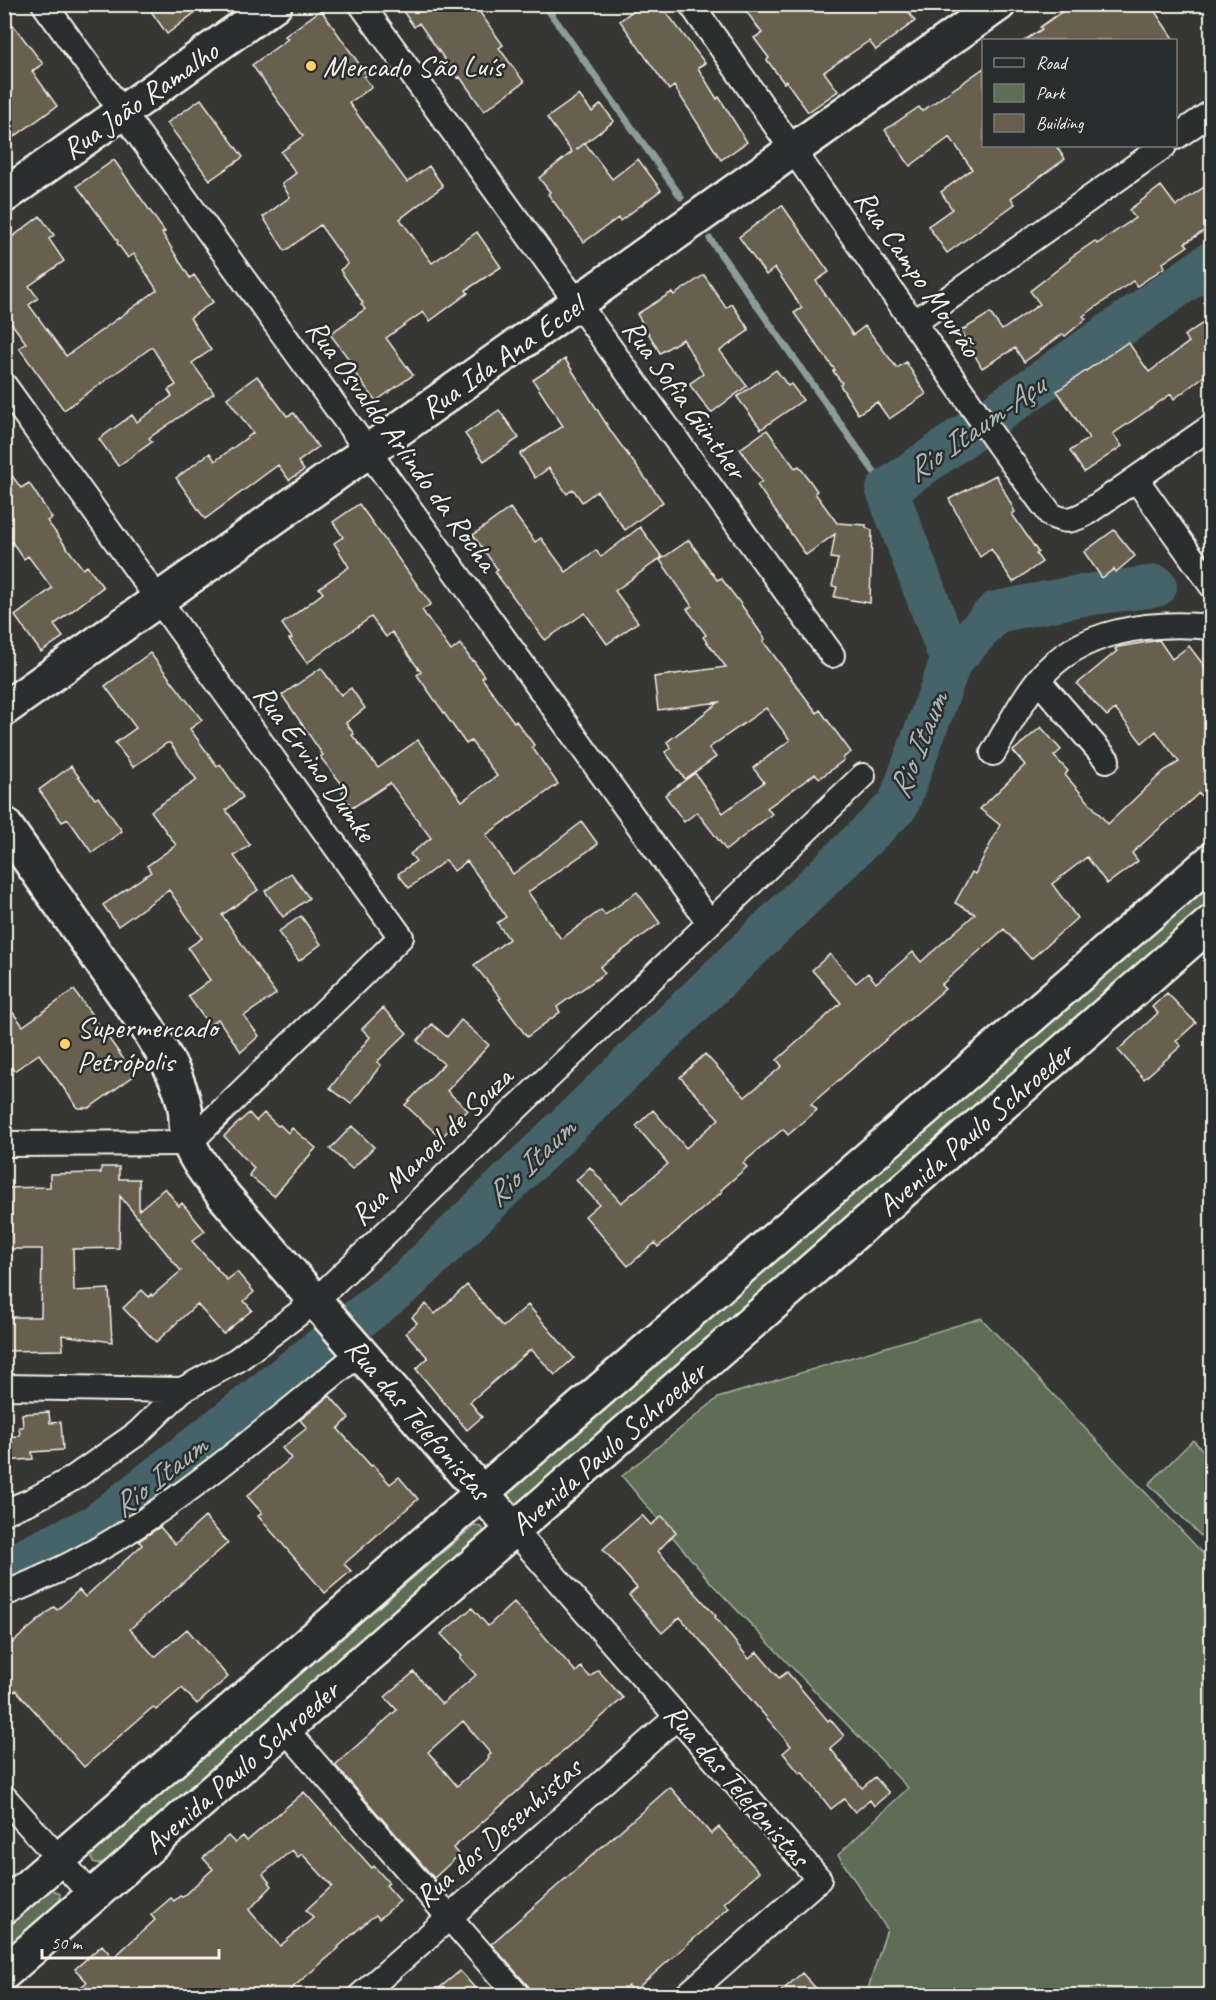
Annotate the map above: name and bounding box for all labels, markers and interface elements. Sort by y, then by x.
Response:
street label: Rua João Ramalho [54,31,227,168]
legend [982,39,1177,147]
place label: Mercado São Luís [323,47,505,85]
text: Road [1036,52,1069,74]
marker: Mercado São Luís [304,59,318,73]
text: Park [1036,82,1066,104]
text: Building [1036,112,1085,134]
street label: Rua Campo Mourão [846,182,991,365]
street label: Rua Ida Ana Eccel [413,284,595,427]
street label: Rua Osvaldo Arlindo da Rocha [298,311,508,581]
street label: Rua Sofia Günther [614,312,758,489]
water label: Rio Itaum-Açu [898,362,1057,491]
street label: Rua Ervino Dumke [245,677,386,851]
water label: Rio Itaum [878,683,959,804]
place label: Supermercado Petrópolis [77,1008,221,1080]
street label: Avenida Paulo Schroeder [869,1032,1082,1224]
marker: Supermercado Petrópolis [58,1037,72,1051]
street label: Rua Manoel de Souza [341,1057,522,1233]
water label: Rio Itaum [476,1107,586,1215]
street label: Rua das Telefonistas [337,1330,501,1510]
street label: Avenida Paulo Schroeder [502,1351,715,1543]
water label: Rio Itaum [103,1424,218,1526]
street label: Avenida Paulo Schroeder [135,1670,348,1862]
street label: Rua das Telefonistas [656,1696,820,1876]
street label: Rua dos Desenhistas [407,1747,591,1915]
scale bar [42,1922,219,1960]
text: 50 m [51,1932,84,1954]

